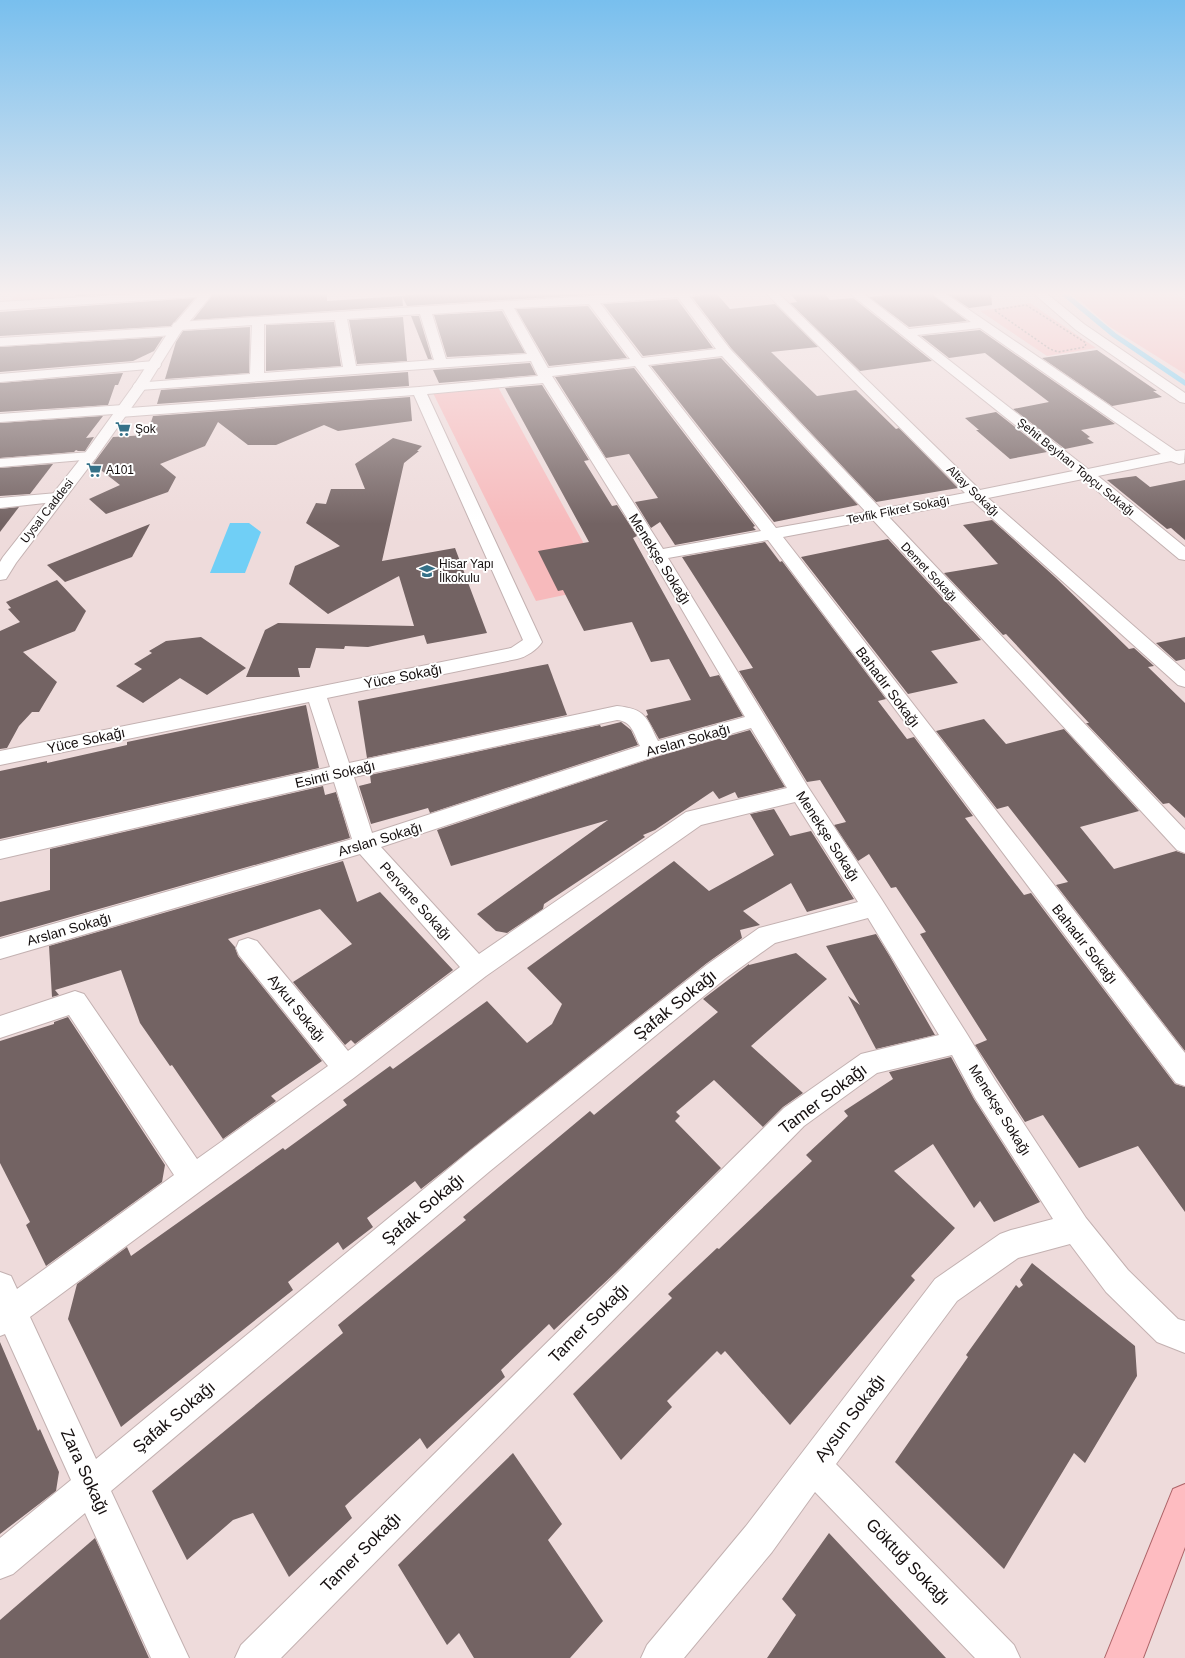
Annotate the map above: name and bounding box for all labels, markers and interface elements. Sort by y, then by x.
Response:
street label: Şehit Beyhan Topçu Sokağı [1014,415,1138,519]
supermarket icon: Şok [114,420,132,438]
place label: Şok [135,422,157,436]
supermarket icon: A101 [85,461,103,479]
place label: A101 [106,463,134,477]
street label: Altay Sokağı [944,463,1002,519]
street label: Uysal Caddesi [18,476,76,546]
street label: Tevfik Fikret Sokağı [845,493,951,527]
street label: Menekşe Sokağı [626,511,694,607]
street label: Demet Sokağı [898,539,960,605]
place label: Hisar Yapı İlkokulu [439,557,494,585]
school or university icon: Hisar Yapı İlkokulu [418,562,436,580]
street label: Bahadır Sokağı [853,644,923,730]
street label: Yüce Sokağı [363,661,443,691]
street label: Arslan Sokağı [644,720,732,760]
street label: Yüce Sokağı [46,724,126,756]
street label: Esinti Sokağı [293,757,377,791]
street label: Menekşe Sokağı [793,788,863,884]
street label: Arslan Sokağı [336,819,424,859]
street label: Pervane Sokağı [377,859,455,943]
street label: Bahadır Sokağı [1049,901,1121,987]
street label: Arslan Sokağı [25,909,113,949]
street label: Şafak Sokağı [630,966,720,1044]
street label: Aykut Sokağı [265,971,329,1045]
street label: Tamer Sokağı [775,1060,871,1138]
street label: Menekşe Sokağı [966,1062,1034,1158]
street label: Şafak Sokağı [378,1169,468,1249]
street label: Tamer Sokağı [545,1279,633,1367]
street label: Aysun Sokağı [811,1371,889,1465]
street label: Şafak Sokağı [129,1377,219,1457]
street label: Zara Sokağı [57,1426,113,1518]
street label: Tamer Sokağı [317,1508,405,1596]
street label: Göktuğ Sokağı [862,1515,954,1609]

